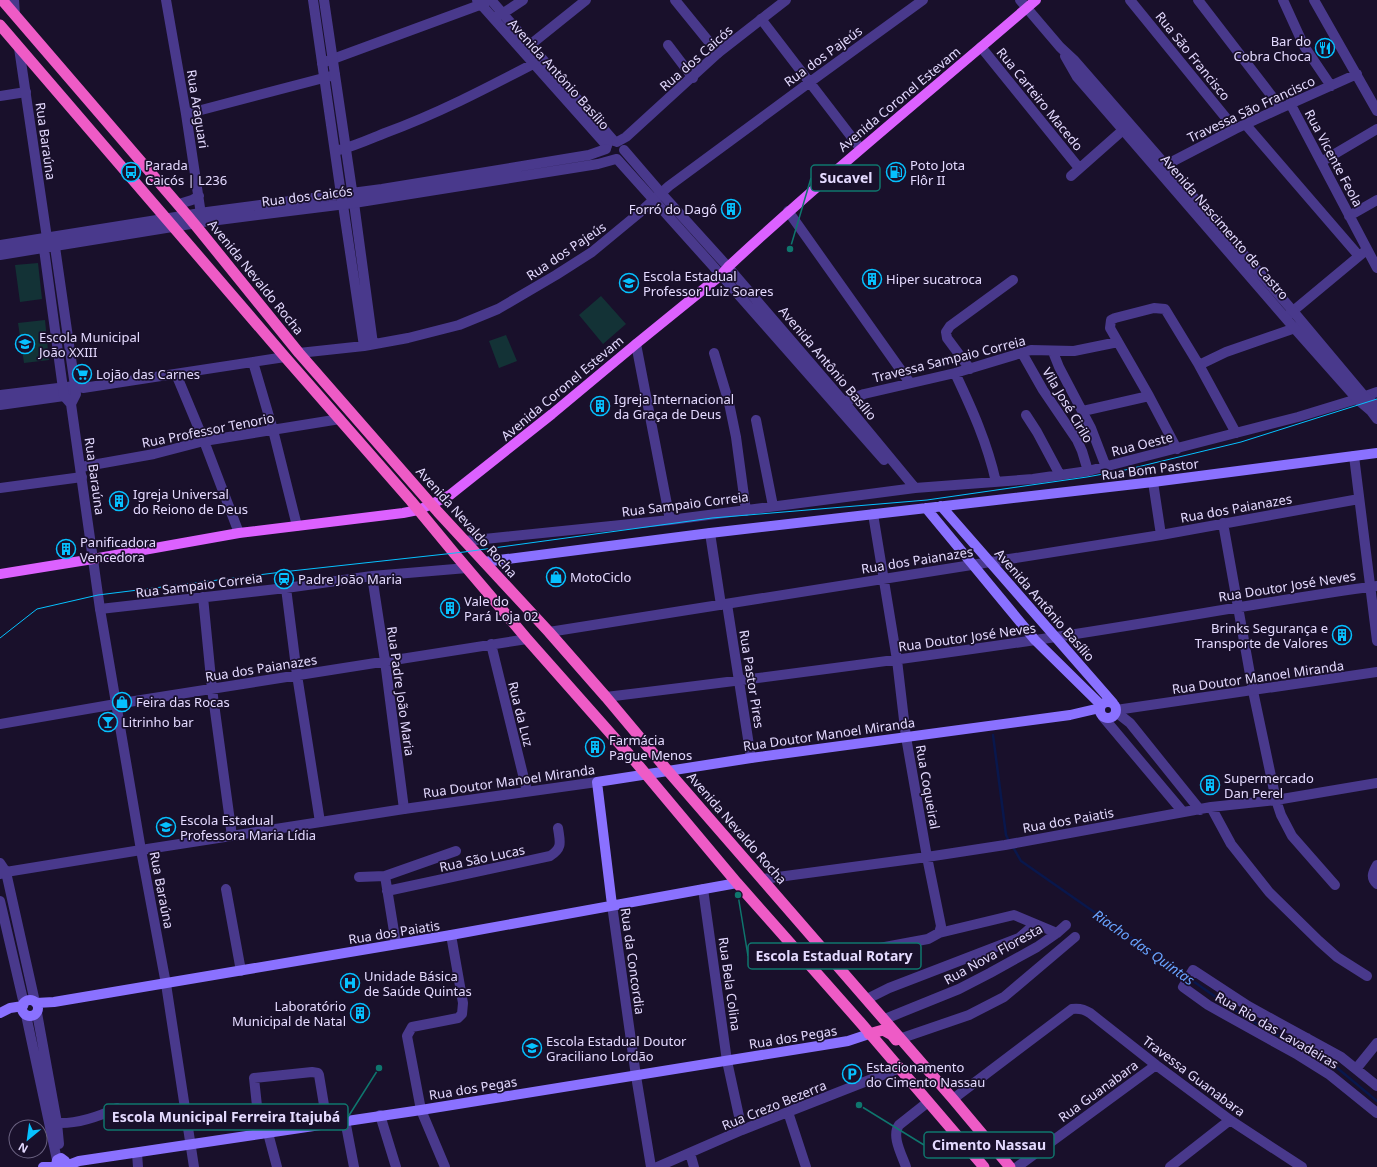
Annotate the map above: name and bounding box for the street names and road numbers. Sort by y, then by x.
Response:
street label: Rua São Francisco [1152,8,1235,104]
street label: Avenida Antônio Basílio [504,15,614,134]
street label: Rua dos Caicós [656,21,736,95]
street label: Rua dos Pajeús [780,22,866,90]
street label: Avenida Coronel Estevam [834,42,964,156]
street label: Rua Carteiro Macedo [993,44,1087,154]
street label: Rua Araguari [183,68,213,150]
street label: Travessa São Francisco [1184,71,1318,146]
street label: Rua Baraúna [32,101,60,181]
street label: Rua Vicente Feola [1301,106,1367,210]
street label: Avenida Nascimento de Castro [1157,151,1293,304]
street label: Rua dos Caicós [261,181,353,211]
street label: Avenida Nevaldo Rocha [204,216,308,338]
street label: Rua dos Pajeús [523,218,609,284]
street label: Avenida Antônio Basílio [775,302,881,424]
street label: Avenida Coronel Estevam [497,331,627,445]
street label: Travessa Sampaio Correia [871,331,1027,387]
street label: Vila José Cirilo [1038,364,1098,446]
street label: Rua Professor Tenorio [140,408,276,452]
street label: Rua Oeste [1109,428,1175,460]
street label: Rua Baraúna [81,436,109,516]
street label: Rua Bom Pastor [1100,454,1200,484]
street label: Avenida Nevaldo Rocha [412,463,522,581]
street label: Rua Sampaio Correia [620,487,750,521]
street label: Rua dos Paianazes [1179,489,1293,527]
street label: Rua dos Paianazes [860,542,974,578]
street label: Avenida Antônio Basílio [991,545,1099,665]
street label: Rua Doutor José Neves [1217,566,1357,606]
street label: Rua Sampaio Correia [134,568,264,602]
street label: Rua Doutor José Neves [897,618,1037,656]
street label: Rua Padre João Maria [383,625,419,757]
street label: Rua Pastor Pires [735,629,769,729]
street label: Rua dos Paianazes [204,650,318,686]
street label: Rua Doutor Manoel Miranda [1171,656,1345,698]
street label: Rua da Luz [504,680,538,748]
street label: Rua Doutor Manoel Miranda [742,713,916,755]
street label: Rua Coqueiral [912,743,944,831]
street label: Rua Doutor Manoel Miranda [422,760,596,802]
street label: Avenida Nevaldo Rocha [683,768,791,888]
street label: Rua dos Paiatis [1021,803,1115,837]
street label: Rua São Lucas [438,840,526,876]
street label: Rua Baraúna [146,850,178,930]
street label: Rua da Concordia [617,907,649,1015]
street label: Rua dos Paiatis [347,916,441,948]
street label: Rua Nova Floresta [940,919,1046,989]
street label: Rua Bela Colina [714,936,746,1032]
street label: Rua Rio das Lavadeiras [1212,987,1342,1073]
street label: Rua dos Pegas [748,1021,838,1053]
street label: Travessa Guanabara [1139,1032,1249,1120]
street label: Rua Guanabara [1054,1056,1142,1126]
street label: Rua dos Pegas [428,1072,518,1104]
street label: Rua Crezo Bezerra [719,1076,829,1134]

